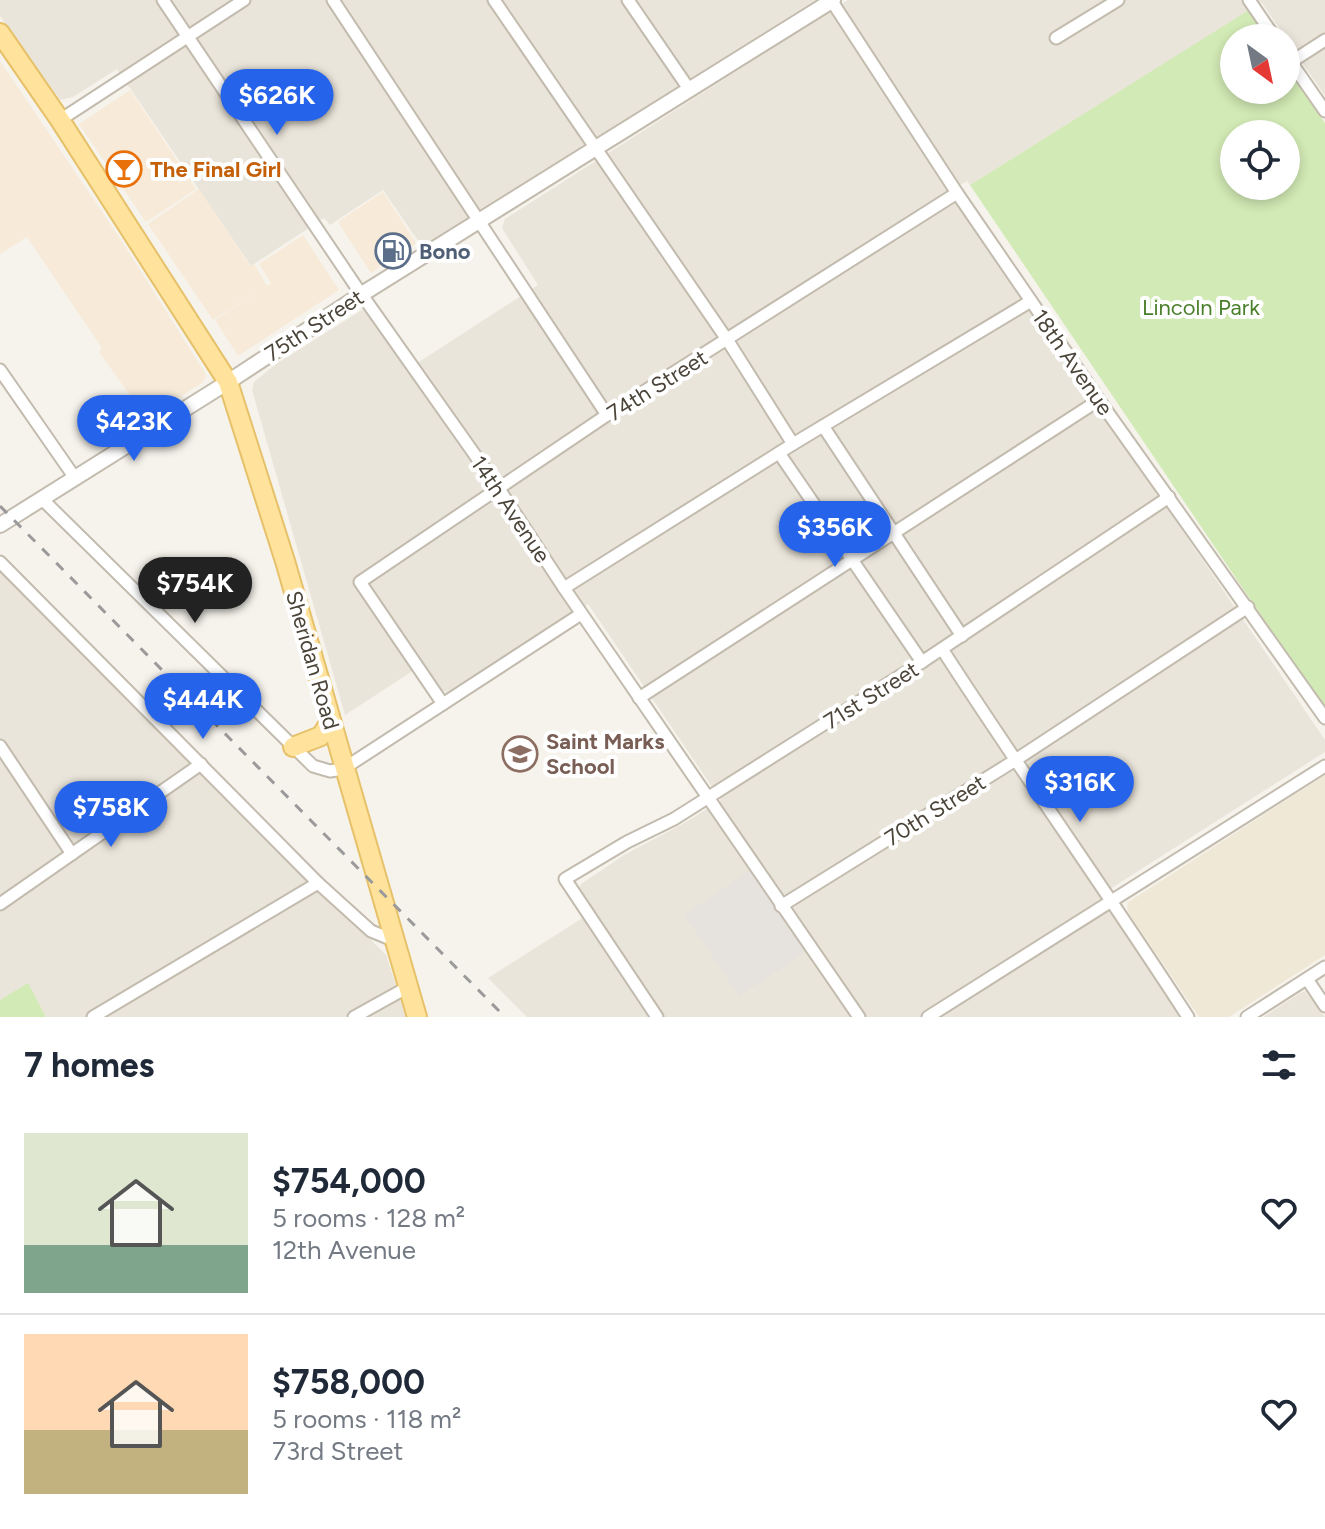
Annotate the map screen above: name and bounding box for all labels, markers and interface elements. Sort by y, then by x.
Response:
north arrow [1220,24,1300,104]
map controls [1220,24,1300,200]
pin: $626K [221,69,333,137]
text: $626K [239,79,315,111]
button: locate [1220,120,1300,200]
bar icon: The Final Girl [105,150,143,188]
place label: The Final Girl [150,156,282,183]
fuel station icon: Bono [374,232,412,270]
place label: Bono [419,238,471,265]
street label: 75th Street [260,284,369,367]
park label: Lincoln Park [1142,294,1260,321]
street label: 18th Avenue [1026,304,1119,420]
street label: 74th Street [602,344,712,427]
pin: $423K [78,395,190,463]
text: $423K [95,405,173,437]
street label: 14th Avenue [465,451,556,568]
pin: $356K [779,501,891,569]
text: $356K [797,511,873,543]
pin: $754K [139,557,251,625]
text: $754K [156,567,234,599]
street label: Sheridan Road [280,588,345,732]
street label: 71st Street [819,656,924,735]
pin: $444K [147,673,259,741]
text: $444K [162,683,244,715]
place label: Saint Marks School [546,728,664,780]
school or university icon: Saint Marks School [501,735,539,773]
pin: $316K [1024,756,1136,824]
text: $316K [1044,766,1116,798]
street label: 70th Street [880,769,991,852]
pin: $758K [55,781,167,849]
text: $758K [72,791,150,823]
icon: filters [1257,1043,1301,1087]
text: 7 homes [24,1045,154,1086]
text: $754,000 [272,1161,426,1202]
icon: home [88,1165,184,1261]
icon: heart [1257,1191,1301,1235]
text: 5 rooms · 128 m² [272,1202,465,1234]
text: 12th Avenue [272,1234,416,1266]
text: $758,000 [272,1362,425,1403]
icon: home [88,1366,184,1462]
icon: heart [1257,1392,1301,1436]
text: 5 rooms · 118 m² [272,1403,461,1435]
text: 73rd Street [272,1435,403,1467]

